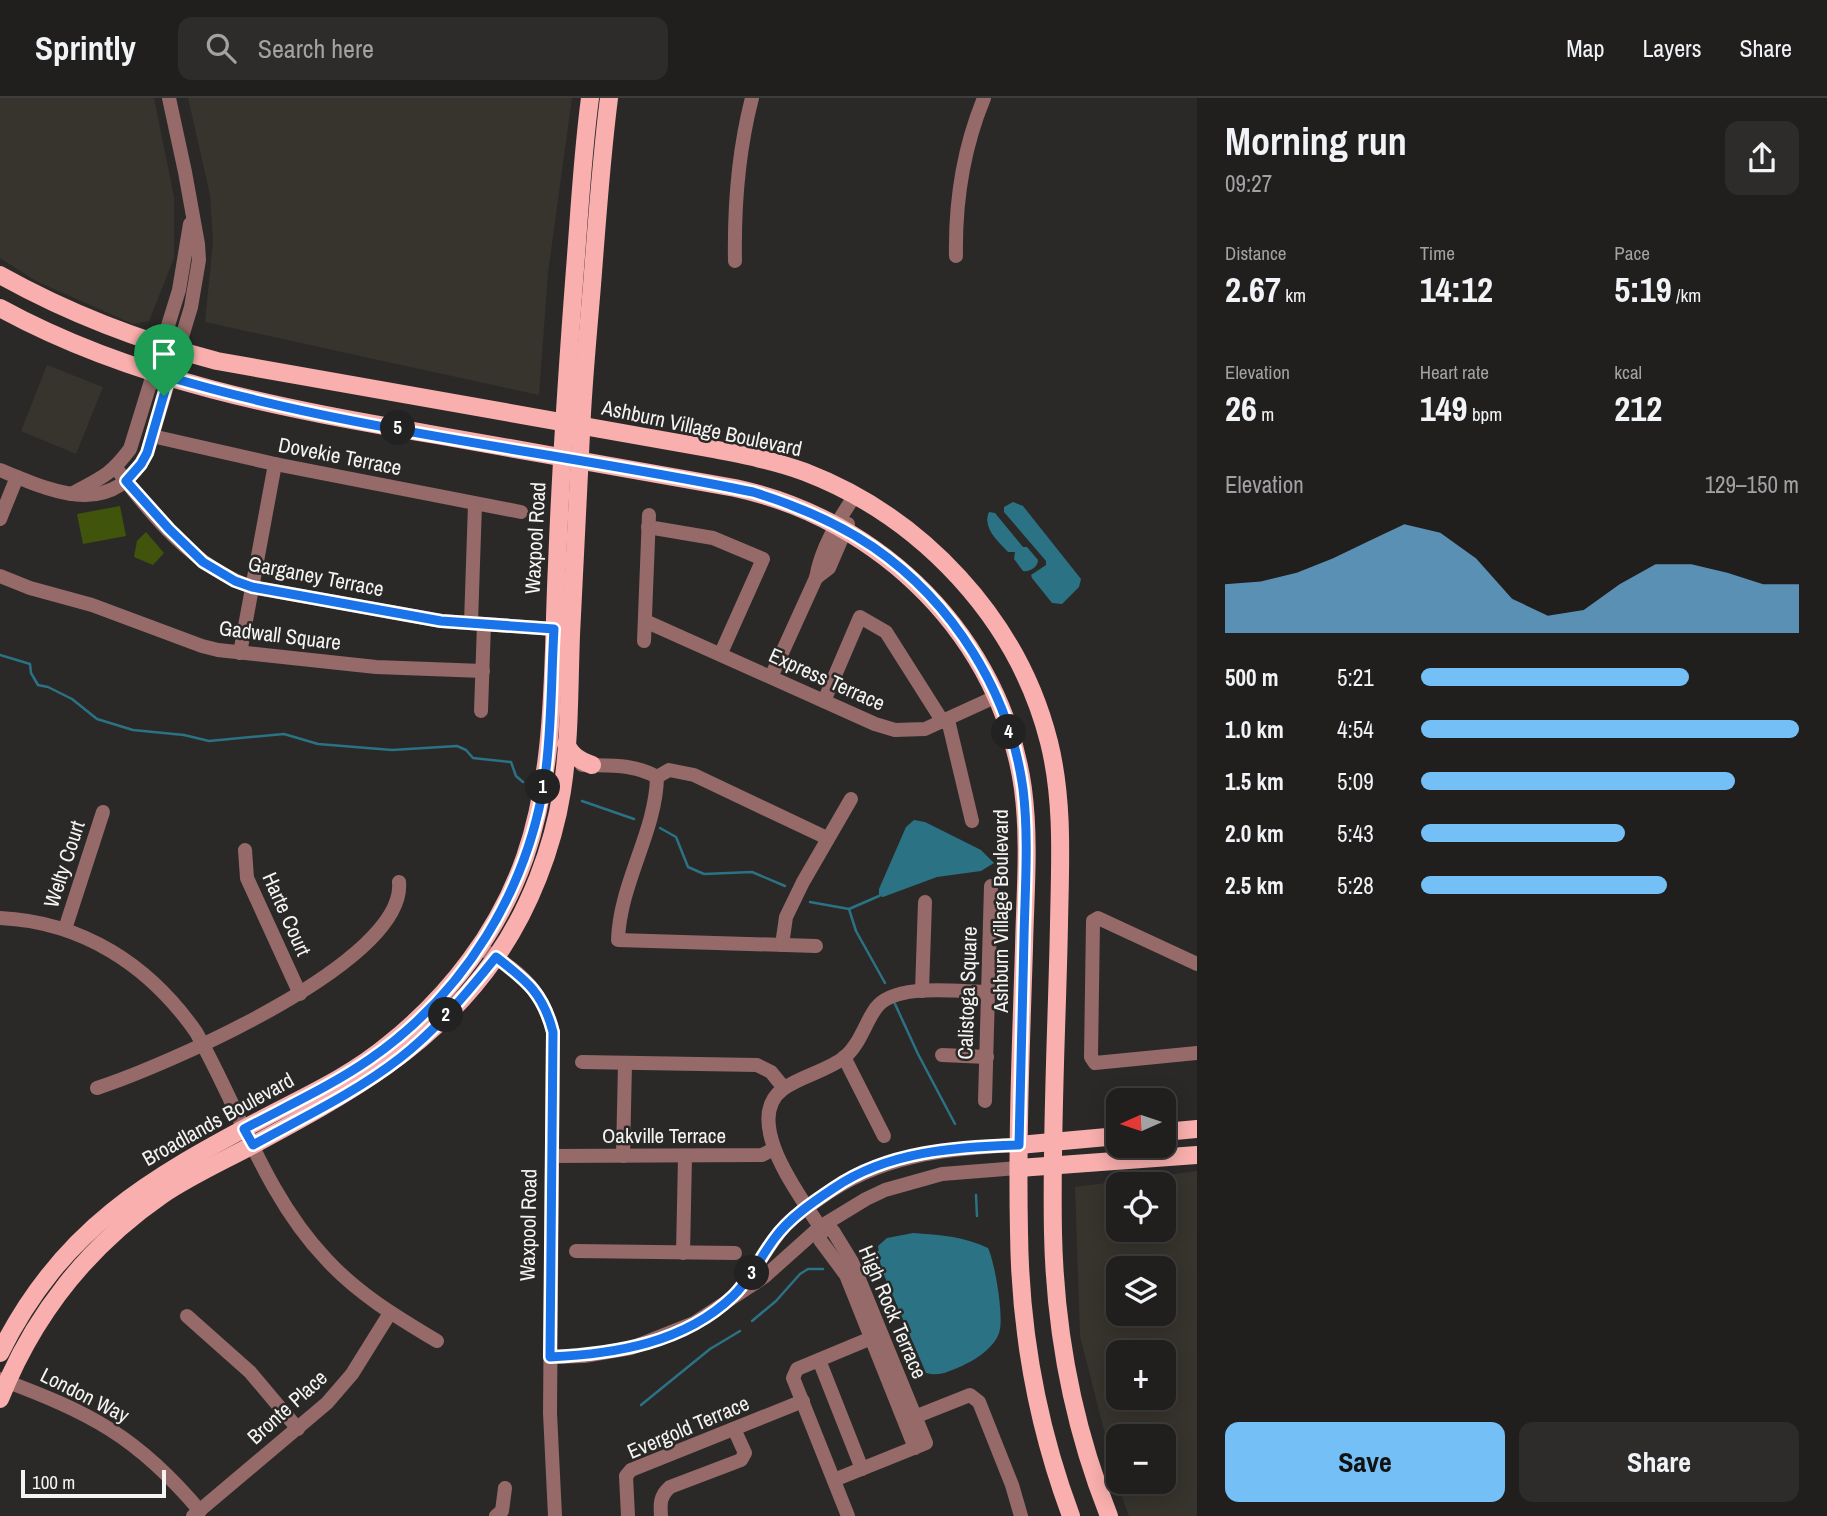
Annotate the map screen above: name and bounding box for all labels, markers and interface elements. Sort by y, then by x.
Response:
search box [178,17,668,80]
text: Sprintly [35,26,136,70]
icon: search [202,29,240,67]
text: Search here [258,31,374,66]
text: Map [1566,32,1604,64]
text: Layers [1642,32,1701,64]
text: Share [1739,32,1792,64]
text: Morning run [1225,116,1407,167]
button: share [1725,121,1799,195]
text: 09:27 [1225,168,1272,199]
text: Distance [1225,240,1286,266]
text: Time [1420,240,1455,266]
text: Pace [1614,240,1650,266]
text: 2.67 [1225,266,1281,313]
text: 14:12 [1420,266,1493,313]
text: 5:19 [1614,266,1672,313]
text: km [1281,282,1306,308]
text: /km [1672,282,1701,308]
pin [134,324,194,396]
icon: arrive [145,335,183,373]
text: Elevation [1225,359,1290,385]
text: Heart rate [1420,359,1489,385]
text: kcal [1614,359,1642,385]
text: 26 [1225,385,1257,432]
text: 149 [1420,385,1468,432]
text: 212 [1614,385,1662,432]
street label: Ashburn Village Boulevard [598,392,805,463]
text: m [1257,401,1274,427]
text: bpm [1468,401,1502,427]
pin: 5 [380,410,416,446]
text: 5 [393,414,402,440]
street label: Dovekie Terrace [276,430,404,482]
text: Elevation [1225,469,1304,500]
text: 129–150 m [1705,469,1799,500]
street label: Waxpool Road [518,481,552,595]
street label: Garganey Terrace [246,549,386,603]
street label: Gadwall Square [217,613,343,657]
street label: Express Terrace [764,641,890,717]
text: 500 m [1225,662,1278,693]
text: 5:21 [1337,662,1374,693]
pin: 4 [992,714,1026,750]
text: 1.0 km [1225,714,1284,745]
text: 4:54 [1337,714,1374,745]
text: 4 [1004,718,1013,744]
text: 1.5 km [1225,766,1284,797]
text: 5:09 [1337,766,1374,797]
pin: 1 [526,770,560,804]
text: 1 [538,773,547,799]
street label: Ashburn Village Boulevard [986,809,1015,1014]
street label: Welty Court [36,817,92,911]
text: 2.0 km [1225,818,1284,849]
text: 5:43 [1337,818,1374,849]
street label: Harte Court [256,867,318,961]
text: 2.5 km [1225,870,1284,901]
text: 5:28 [1337,870,1374,901]
street label: Calistoga Square [950,926,984,1060]
pin: 2 [428,998,464,1032]
text: 2 [441,1001,450,1027]
street label: Broadlands Boulevard [137,1065,299,1173]
north arrow [1106,1088,1176,1158]
map controls [1106,1088,1176,1494]
street label: Oakville Terrace [602,1121,726,1150]
street label: Waxpool Road [513,1169,543,1281]
button: locate [1106,1172,1176,1242]
street label: High Rock Terrace [852,1241,934,1383]
pin: 3 [734,1256,770,1290]
button: layers [1106,1256,1176,1326]
text: 3 [747,1259,756,1285]
button: + [1106,1340,1176,1410]
street label: London Way [36,1360,135,1430]
street label: Bronte Place [241,1363,333,1451]
street label: Evergold Terrace [623,1388,753,1466]
button: Save [1225,1422,1505,1502]
button: Share [1519,1422,1799,1502]
button: − [1106,1424,1176,1494]
scale bar [21,1467,166,1499]
text: 100 m [32,1469,75,1495]

